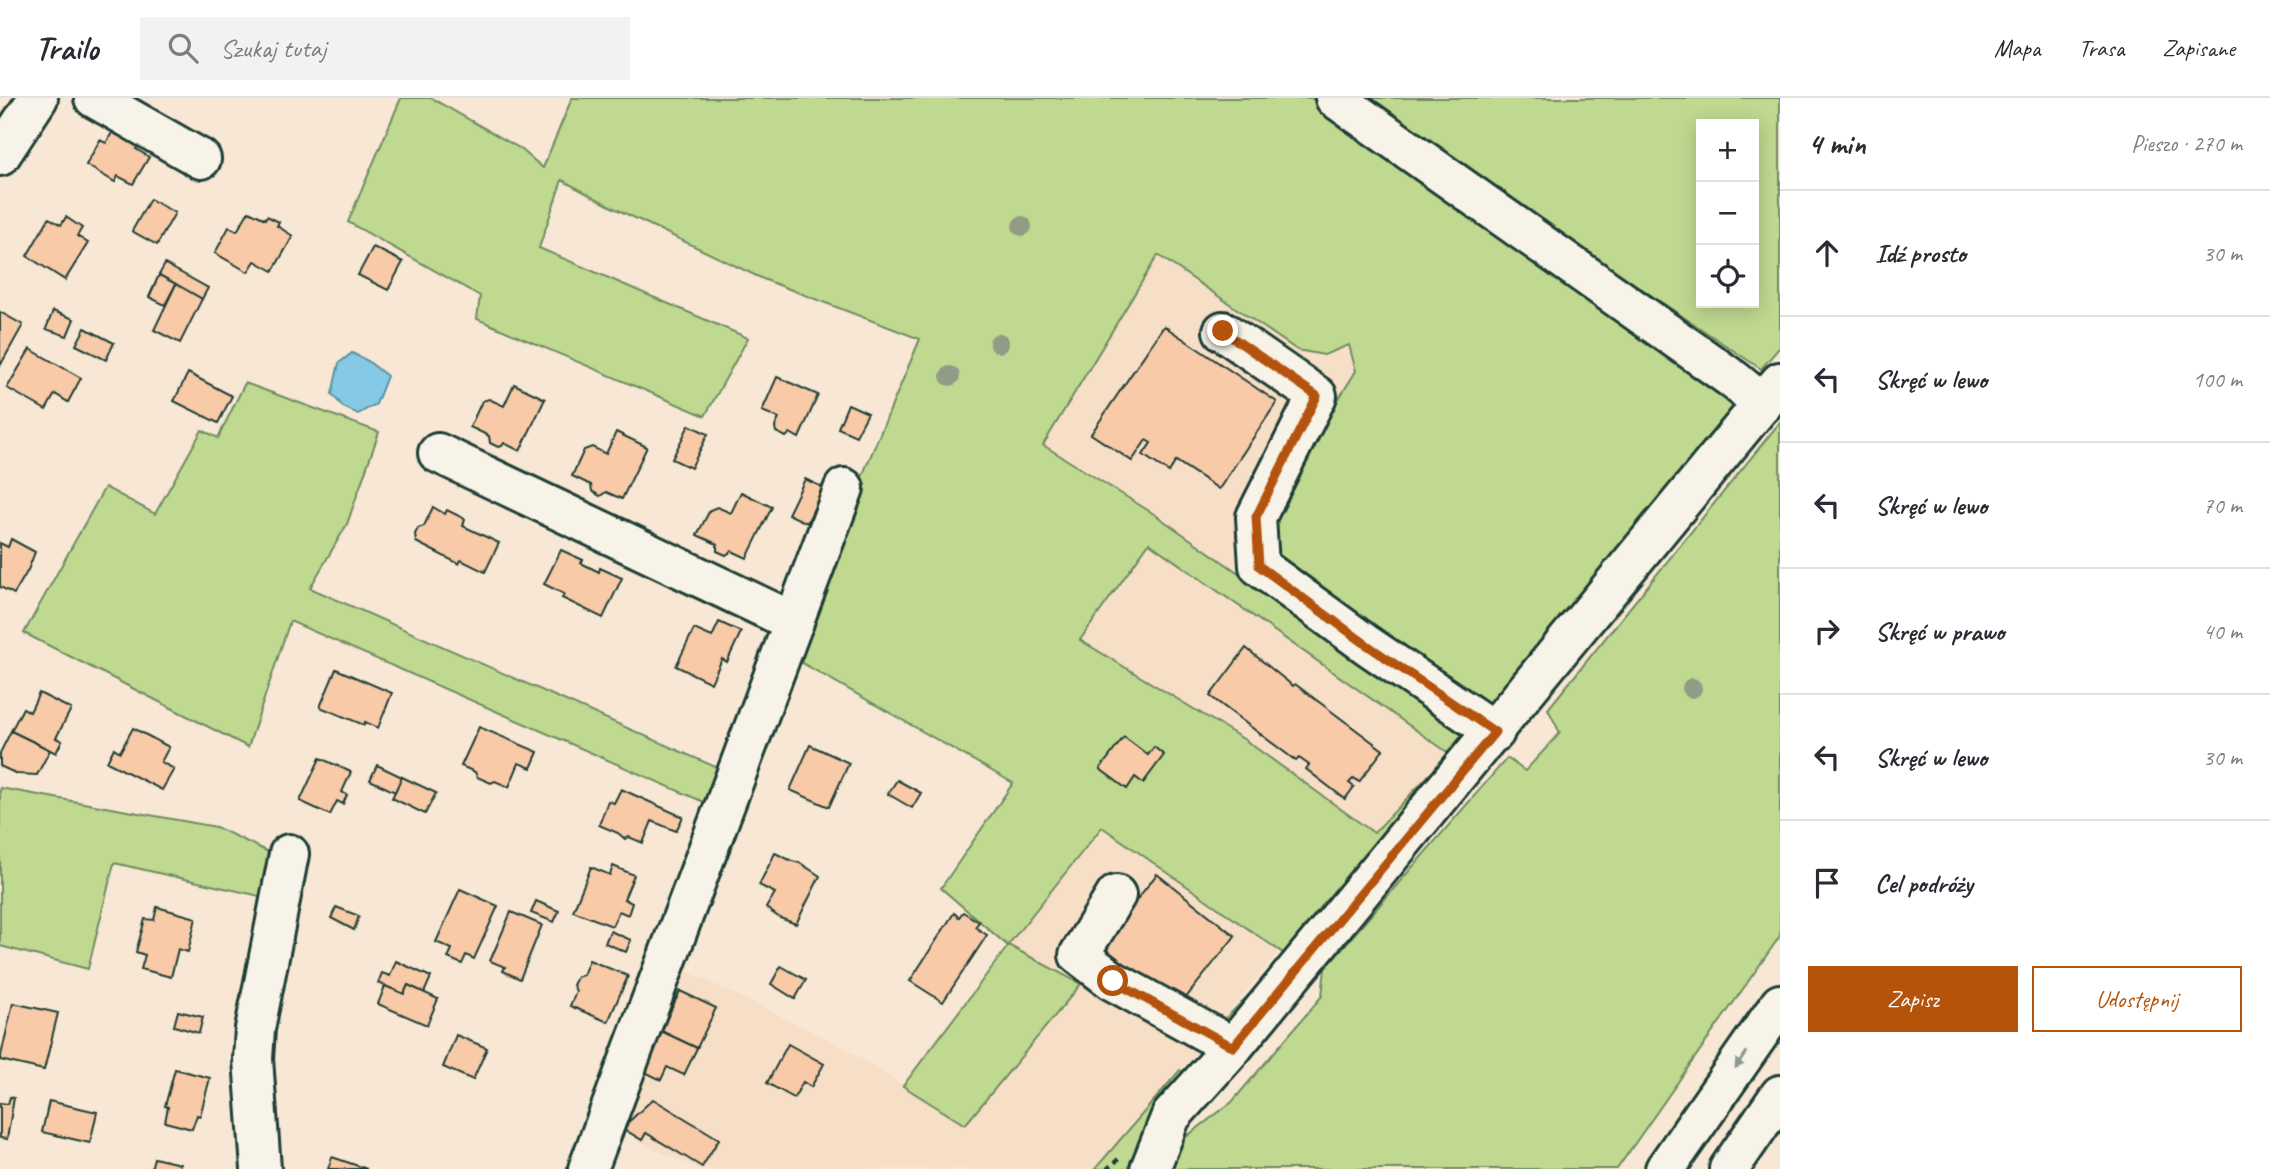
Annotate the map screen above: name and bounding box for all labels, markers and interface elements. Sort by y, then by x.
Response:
search box [140,17,630,80]
text: Trailo [35,27,98,69]
icon: search [164,29,202,67]
text: Szukaj tutaj [220,32,326,65]
text: Mapa [1994,33,2040,63]
text: Trasa [2078,33,2124,63]
text: Zapisane [2162,33,2235,63]
map controls [1696,119,1759,308]
button: + [1696,119,1759,182]
text: 4 min [1808,125,1865,163]
text: Pieszo · 270 m [2131,129,2242,158]
button: − [1696,182,1759,245]
icon: ahead [1808,234,1846,272]
text: Idź prosto [1875,237,1966,270]
text: 30 m [2203,239,2242,268]
button: locate [1696,245,1759,308]
route end [1207,315,1238,346]
icon: left [1808,360,1846,398]
text: Skręć w lewo [1875,363,1987,396]
text: 100 m [2193,365,2242,394]
icon: left [1808,486,1846,524]
text: Skręć w lewo [1875,489,1987,522]
text: 70 m [2203,491,2242,520]
icon: right [1808,612,1846,650]
text: Skręć w prawo [1875,615,2004,648]
text: 40 m [2203,617,2242,646]
icon: left [1808,738,1846,776]
text: Skręć w lewo [1875,741,1987,774]
text: 30 m [2203,743,2242,772]
icon: arrive [1808,864,1846,902]
text: Cel podróży [1875,867,1973,900]
route start [1097,965,1128,996]
button: Zapisz [1808,966,2018,1032]
button: Udostępnij [2032,966,2242,1032]
one-way arrow [1734,1051,1748,1069]

